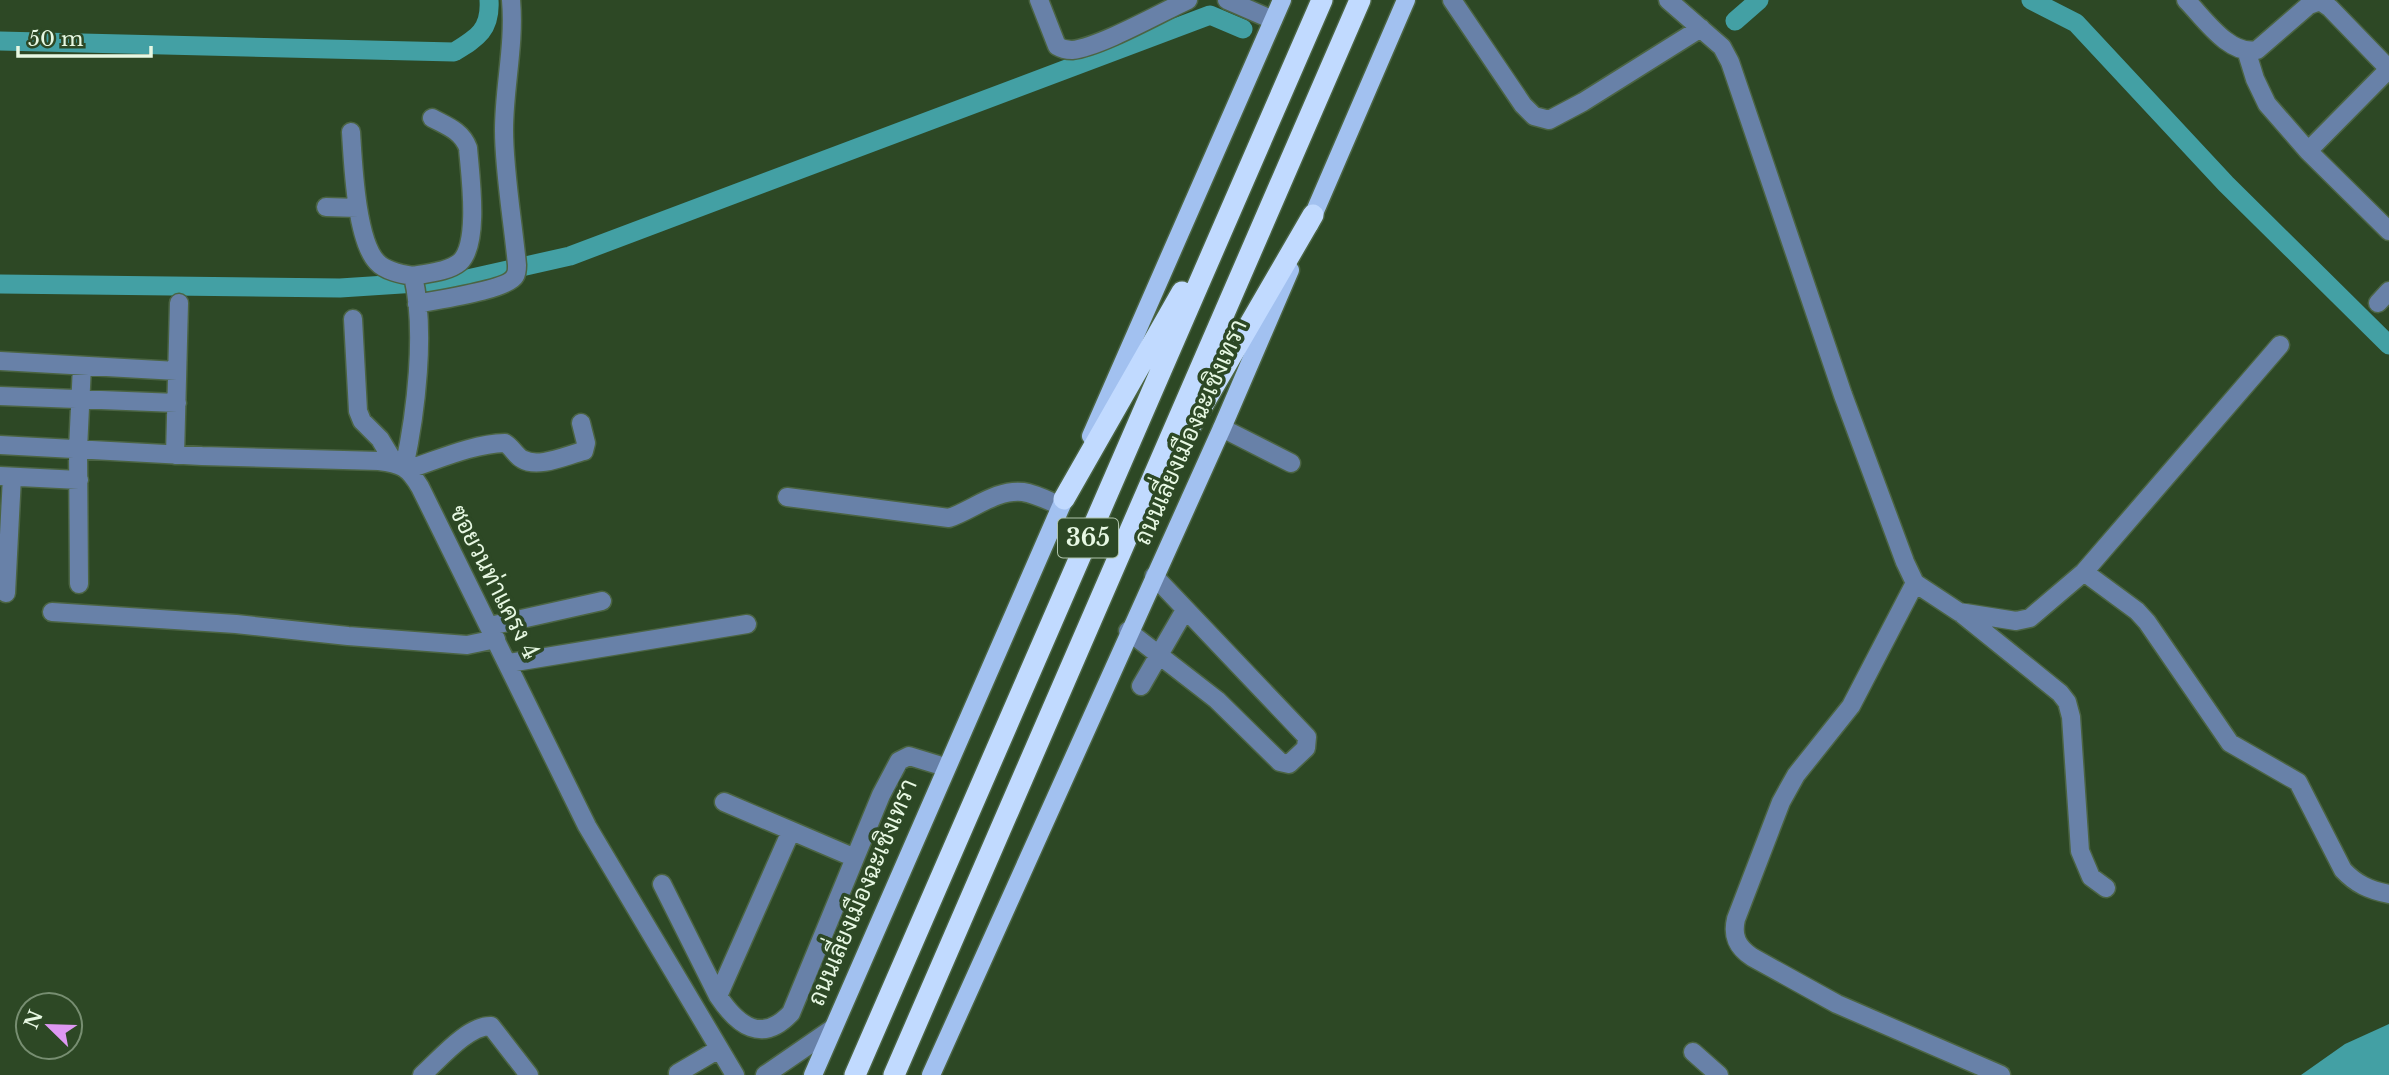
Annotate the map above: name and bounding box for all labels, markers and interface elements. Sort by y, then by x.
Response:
scale bar [18,14,150,58]
text: 50 m [28,26,84,52]
street label: ถนนเลี่ยงเมืองฉะเชิงเทรา [1122,312,1253,549]
street label: ซอยวนท่าแครง 4 [444,500,546,664]
road number: 365 [1058,518,1118,558]
street label: ถนนเลี่ยงเมืองฉะเชิงเทรา [796,772,923,1010]
north arrow [14,991,84,1061]
text: N [20,1007,48,1032]

